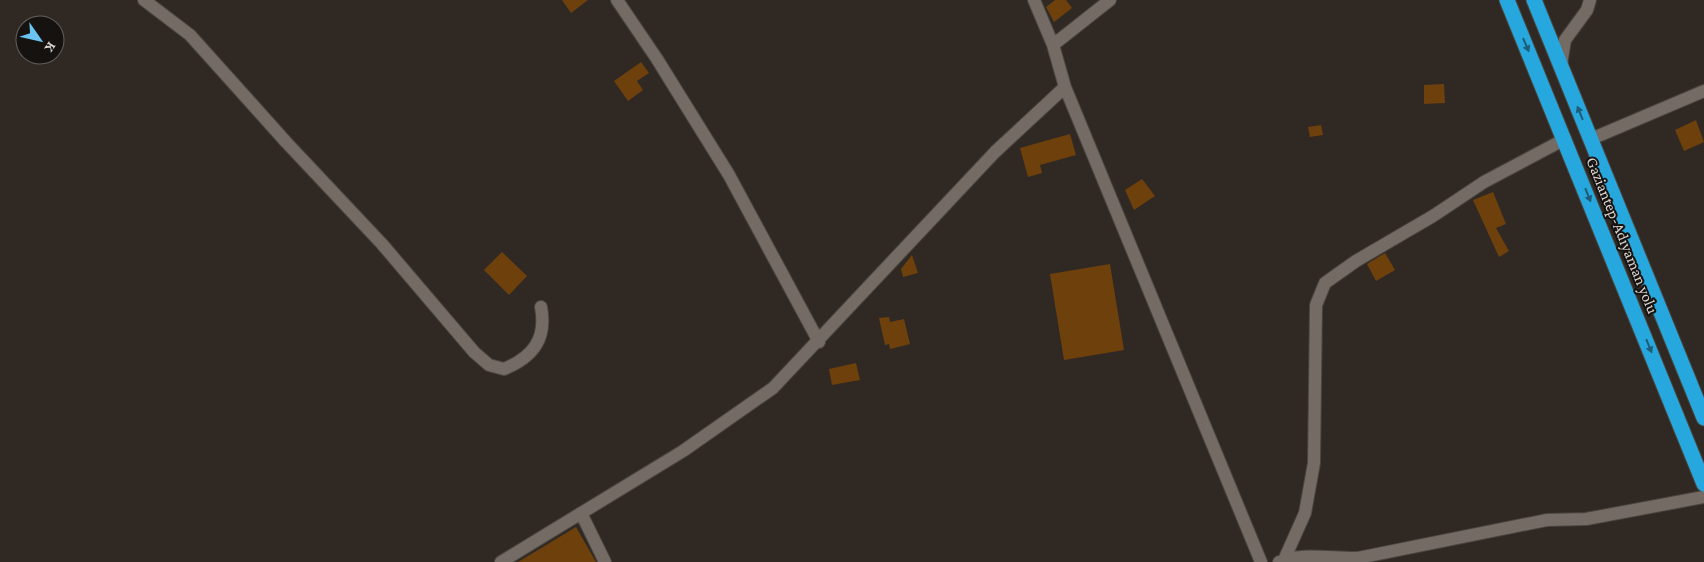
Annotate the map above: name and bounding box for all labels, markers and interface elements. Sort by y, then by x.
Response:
north arrow [15,15,65,65]
one-way arrow [1522,38,1530,53]
text: K [41,39,60,56]
one-way arrow [1576,106,1584,120]
street label: Gaziantep-Adıyaman yolu [1582,154,1662,317]
one-way arrow [1584,188,1592,203]
one-way arrow [1645,339,1653,353]

